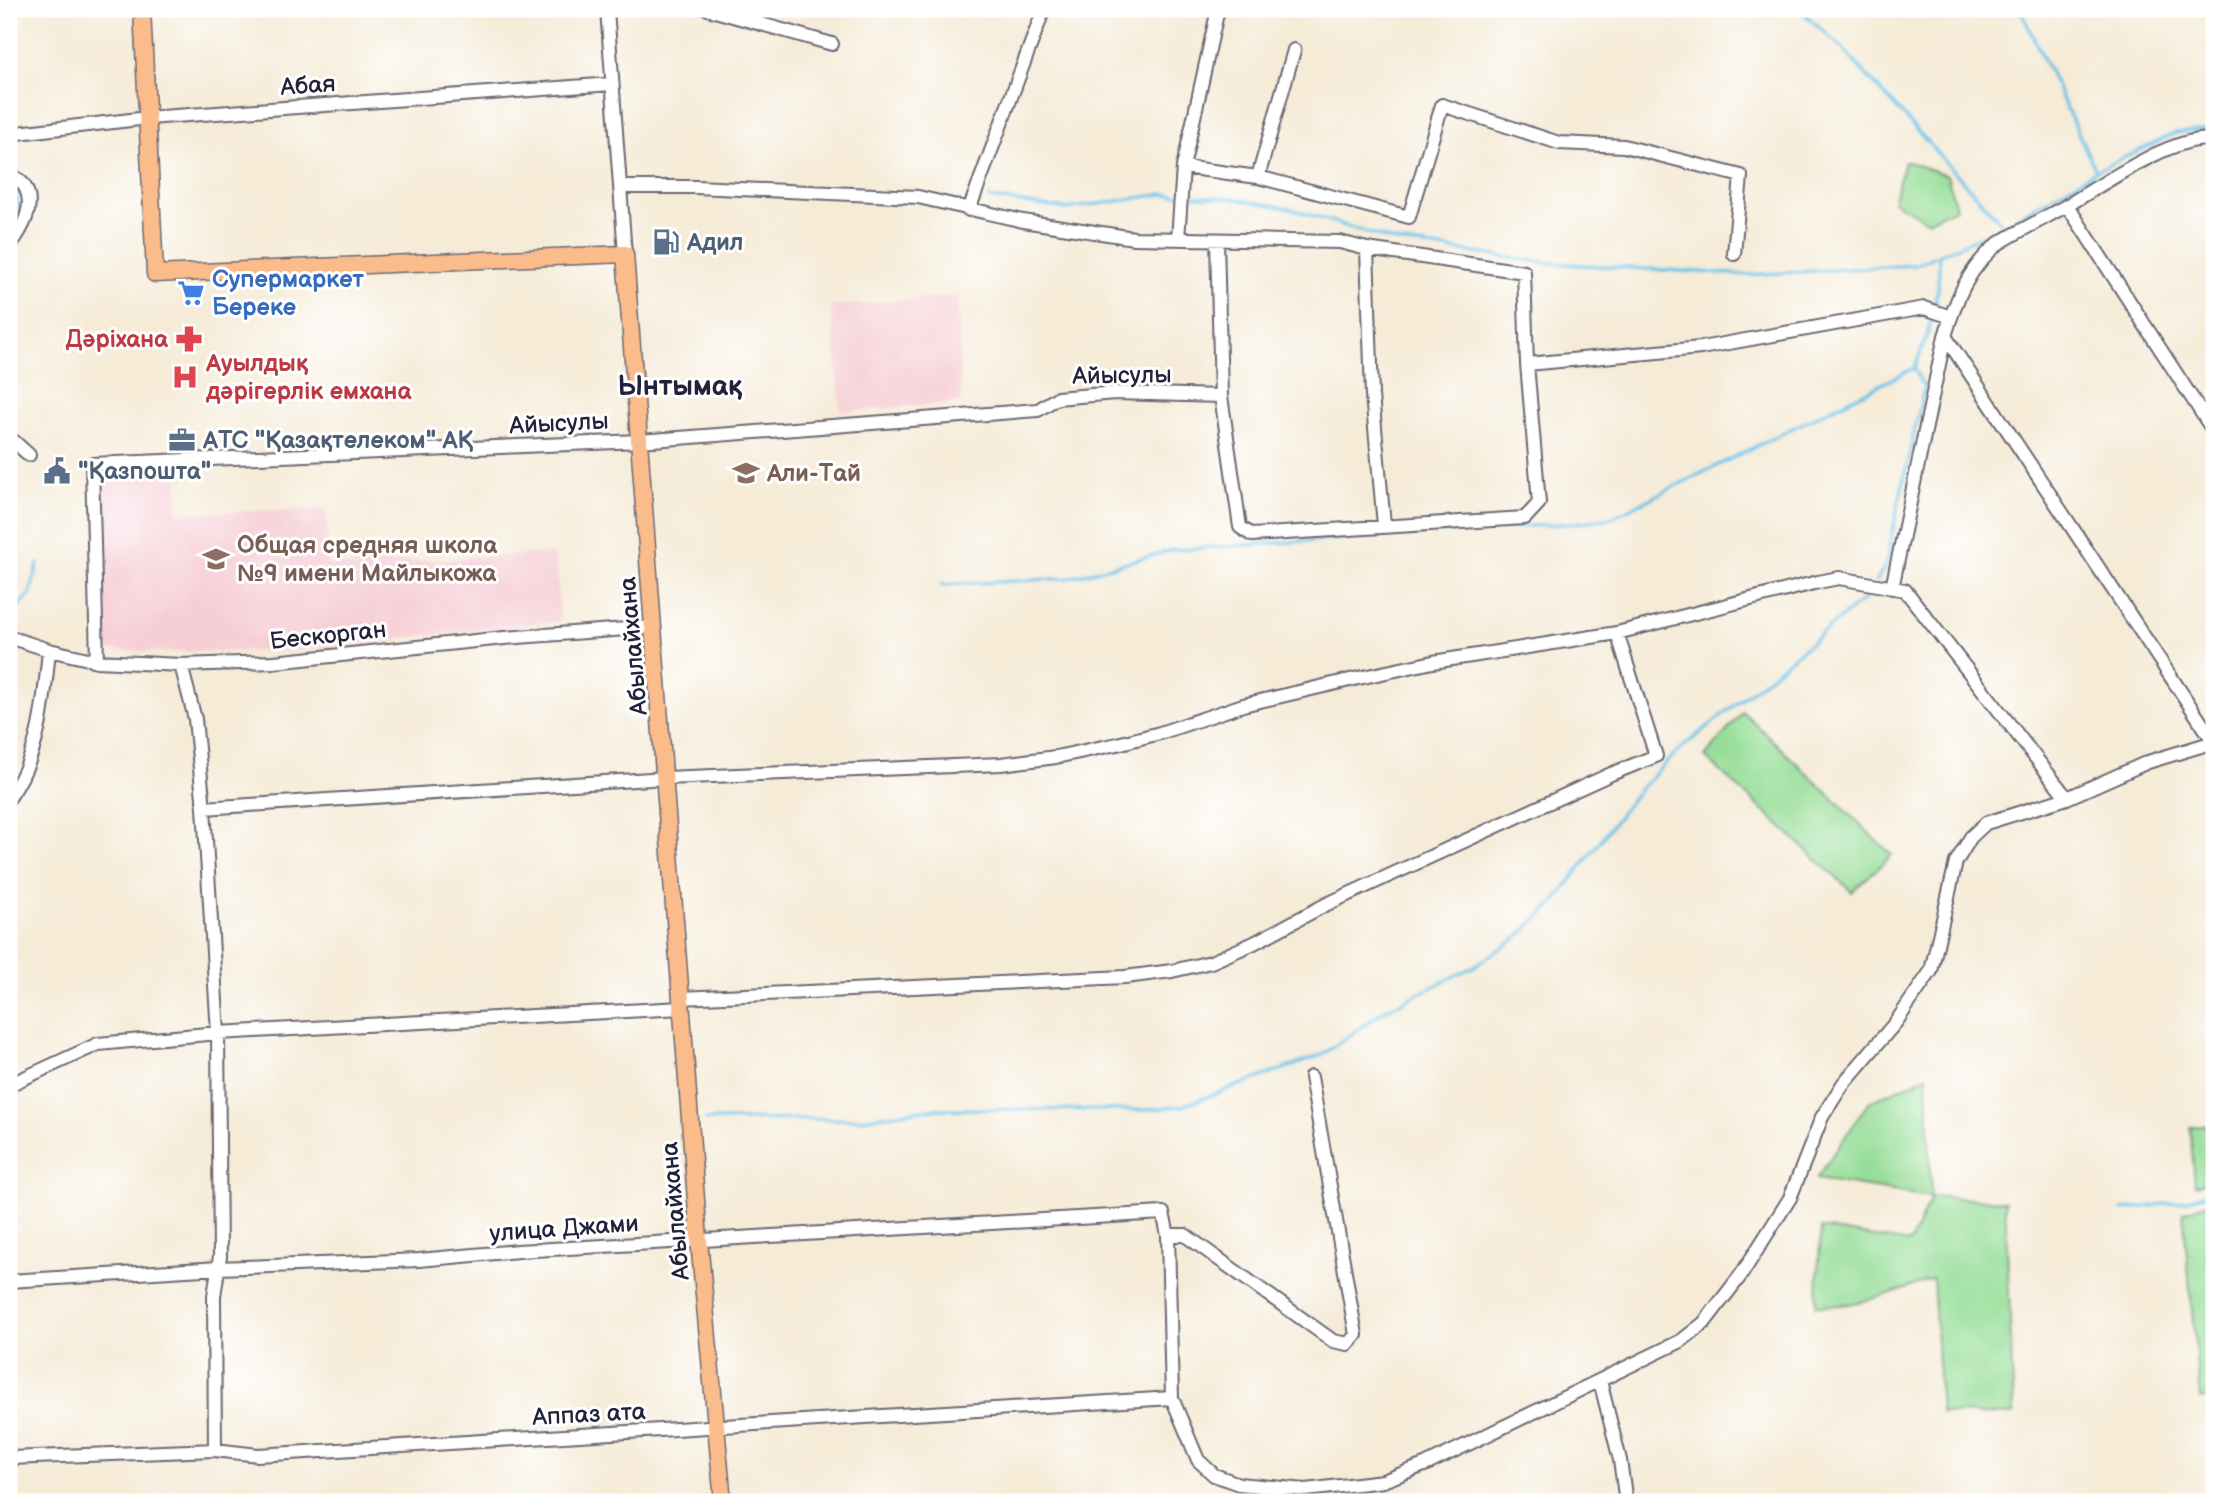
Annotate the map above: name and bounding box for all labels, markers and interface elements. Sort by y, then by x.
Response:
street label: Абая [278,69,337,102]
fuel station icon: Адил [651,227,681,257]
place label: Адил [686,228,743,257]
place label: Супермаркет Береке [212,265,364,322]
supermarket icon: Супермаркет Береке [176,278,206,308]
pharmacy icon: Дәріхана [174,324,204,354]
place label: Дәріхана [66,325,169,354]
place label: Ауылдық дәрігерлік емхана [205,349,412,406]
street label: Айысулы [1071,360,1172,391]
hospital icon: Ауылдық дәрігерлік емхана [170,362,200,392]
district label: Ынтымақ [618,370,743,403]
street label: Айысулы [508,406,609,441]
office icon: АТС "Қазақтелеком" АҚ [167,425,197,455]
place label: АТС "Қазақтелеком" АҚ [202,426,474,455]
public building icon: "Қазпошта" [42,456,72,486]
place label: "Қазпошта" [78,457,211,486]
school or university icon: Али-Тай [731,458,761,488]
place label: Али-Тай [766,459,861,488]
place label: Общая средняя школа №9 имени Майлыкожа [237,531,498,588]
school or university icon: Общая средняя школа №9 имени Майлыкожа [201,544,231,574]
street label: Абылайхана [613,575,654,717]
street label: Бескорган [268,615,388,656]
street label: Абылайхана [655,1140,696,1282]
street label: улица Джами [488,1209,640,1248]
street label: Аппаз ата [531,1397,647,1432]

